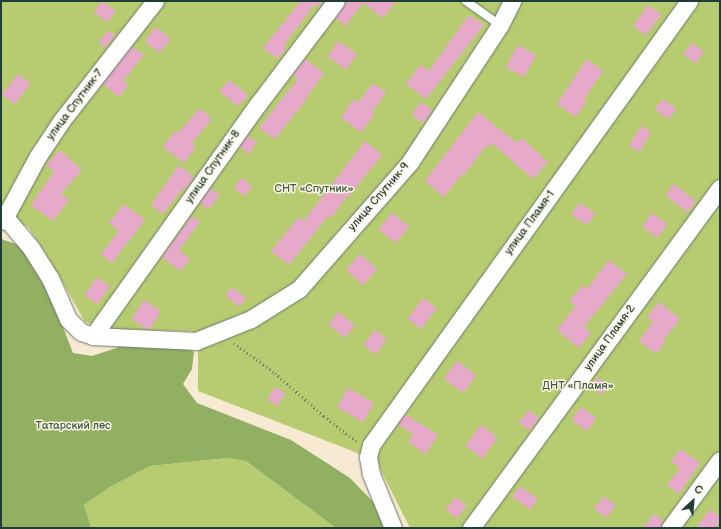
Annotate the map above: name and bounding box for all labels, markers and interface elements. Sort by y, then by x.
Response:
street label: улица Спутник-7 [44,67,106,143]
street label: улица Спутник-8 [183,128,243,206]
street label: улица Спутник-9 [346,160,412,234]
park label: СНТ «Спутник» [274,182,354,196]
street label: улица Пламя-1 [502,188,558,258]
street label: улица Пламя-2 [582,302,638,374]
park label: ДНТ «Пламя» [542,379,614,393]
park label: Татарский лес [36,419,110,433]
north arrow [673,481,713,521]
text: С [692,482,705,497]

